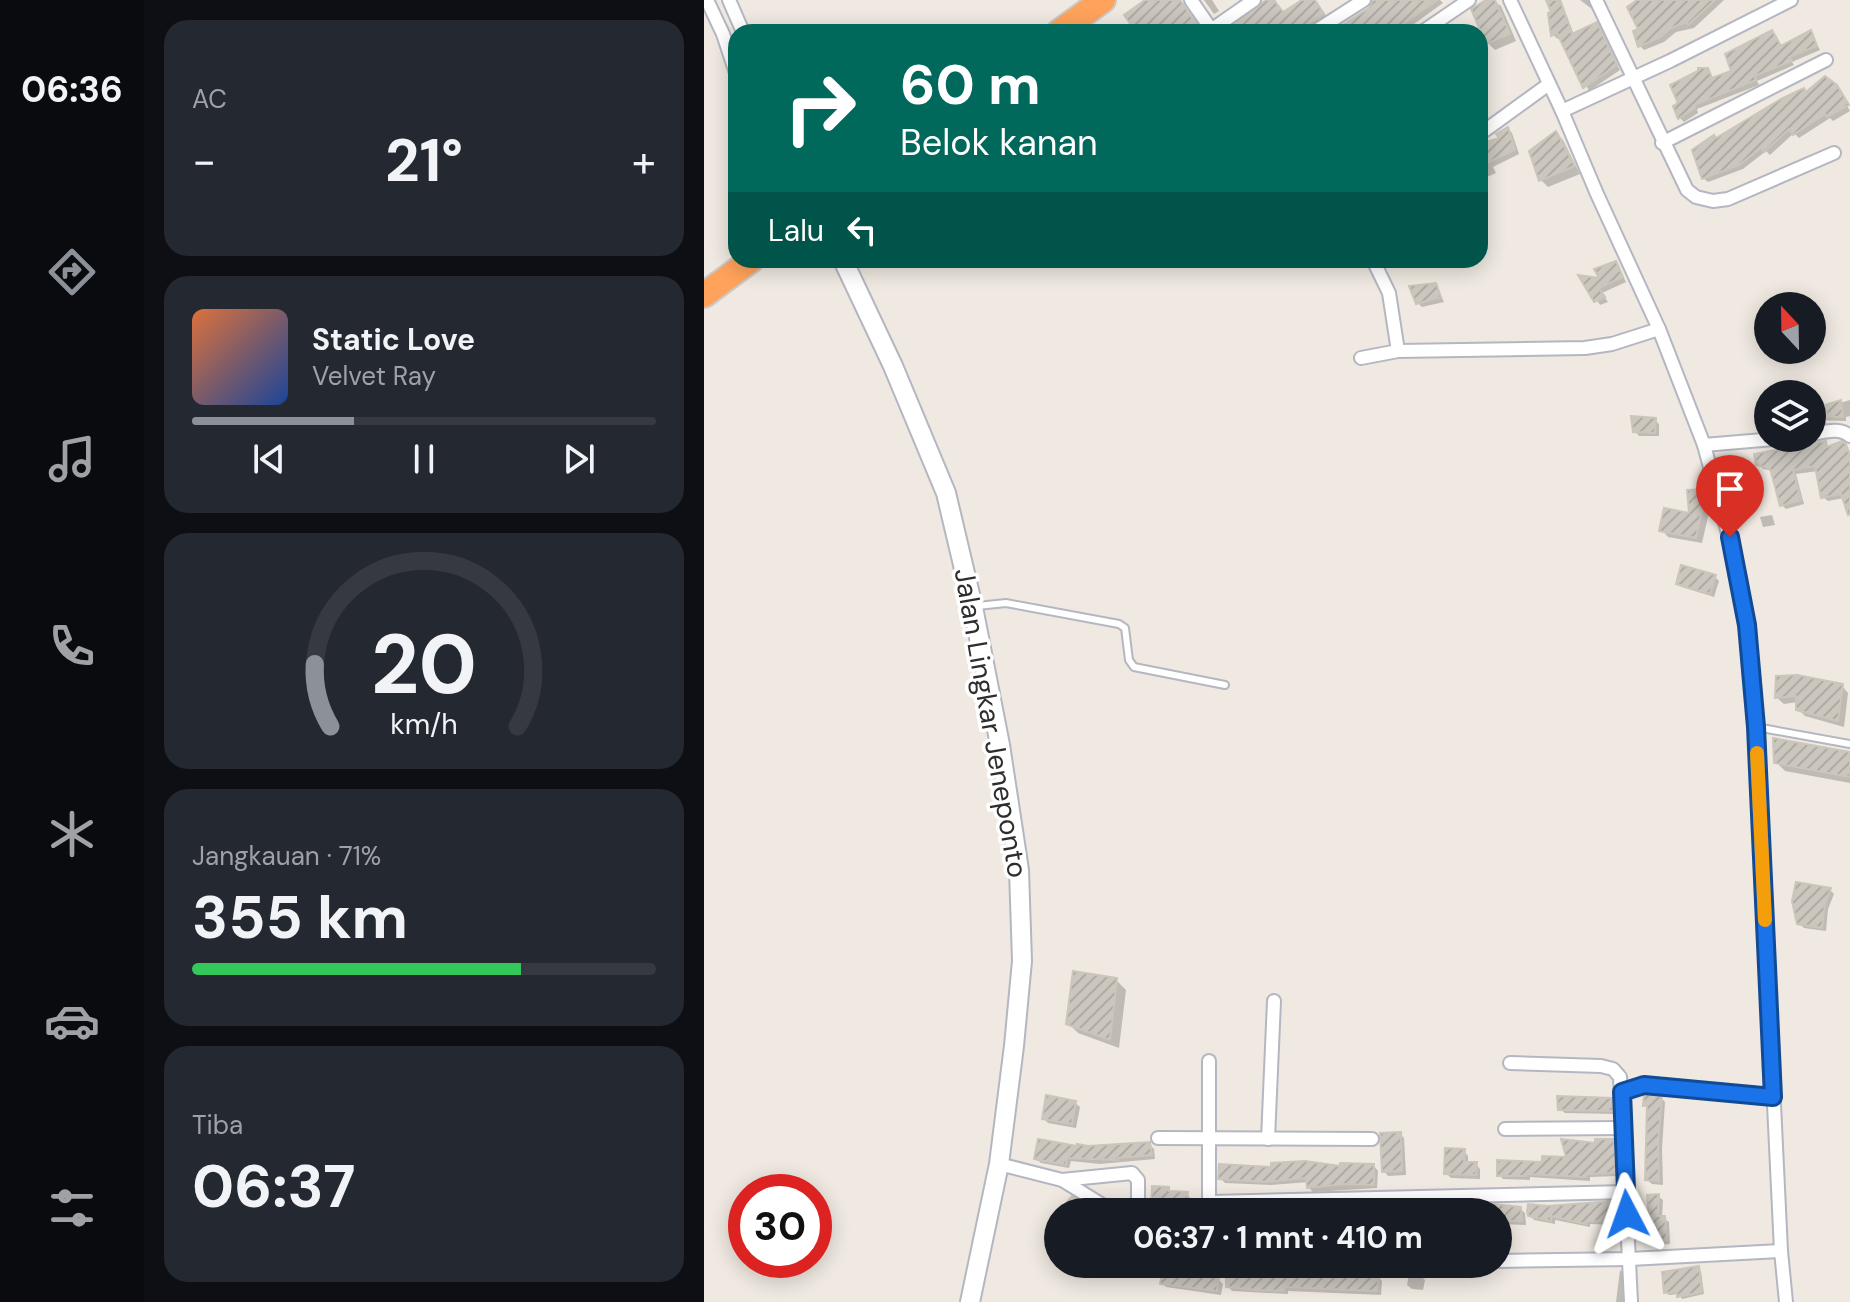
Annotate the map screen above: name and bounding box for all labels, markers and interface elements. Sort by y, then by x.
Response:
text: 60 m [900,48,1041,121]
icon: right [768,56,872,160]
text: 06:36 [21,66,123,113]
text: AC [192,82,227,116]
text: Belok kanan [900,119,1098,166]
text: 21° [385,121,463,200]
text: − [192,132,216,190]
text: + [632,132,656,190]
icon: left [840,208,884,252]
text: Lalu [768,211,824,250]
icon: directions [44,244,100,300]
north arrow [1754,292,1826,364]
map controls [1754,292,1826,452]
text: Static Love [312,320,475,359]
text: Velvet Ray [312,359,436,393]
button: layers [1754,380,1826,452]
icon: music [44,431,100,487]
icon: previous [247,437,291,481]
icon: pause [402,437,446,481]
icon: next [557,437,601,481]
pin [1696,455,1764,537]
icon: arrive [1708,467,1752,511]
street label: Jalan Lingkar Jeneponto [946,565,1036,881]
text: 20 [371,610,477,719]
icon: phone [44,618,100,674]
text: km/h [390,706,458,743]
icon: climate [44,806,100,862]
text: Jangkauan · 71% [192,839,381,873]
text: 355 km [192,878,408,957]
icon: car [44,993,100,1049]
text: Tiba [192,1108,243,1142]
text: 06:37 [192,1147,356,1226]
position arrow [1585,1172,1669,1256]
speed limit sign: 30 [728,1174,832,1278]
icon: filters [44,1180,100,1236]
text: 06:37 · 1 mnt · 410 m [1133,1218,1423,1257]

